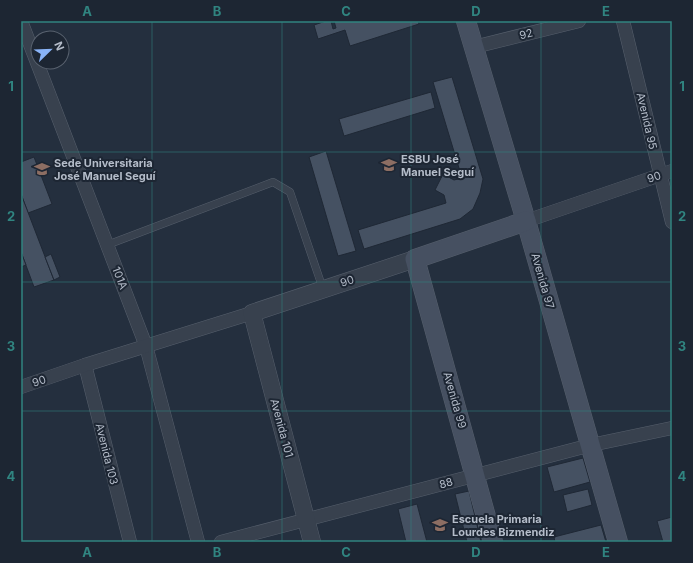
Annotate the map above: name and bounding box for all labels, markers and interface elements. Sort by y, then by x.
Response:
text: A [82,3,92,19]
text: B [213,3,222,19]
text: C [341,3,351,19]
text: D [471,3,481,19]
text: E [602,3,610,19]
street label: 92 [518,26,534,42]
north arrow [30,30,70,70]
text: N [51,39,67,53]
text: 1 [8,78,14,94]
text: 1 [679,78,685,94]
street label: Avenida 95 [634,91,660,151]
place label: ESBU José Manuel Seguí [401,152,475,179]
place label: Sede Universitaria José Manuel Seguí [54,156,157,183]
school or university icon: ESBU José Manuel Seguí [380,156,398,174]
school or university icon: Sede Universitaria José Manuel Seguí [33,160,51,178]
street label: 90 [645,168,663,186]
text: 2 [7,208,15,224]
text: 2 [678,208,686,224]
street label: Avenida 97 [528,252,558,310]
street label: 101A [109,265,131,292]
street label: 90 [338,272,356,290]
text: 3 [7,338,15,354]
text: 3 [678,338,686,354]
street label: Avenida 99 [440,370,470,430]
street label: 90 [30,372,48,390]
street label: Avenida 101 [267,397,297,459]
street label: Avenida 103 [93,422,121,486]
text: 4 [7,468,16,484]
text: 4 [678,468,687,484]
street label: 88 [438,474,455,492]
place label: Escuela Primaria Lourdes Bizmendiz [452,512,555,539]
school or university icon: Escuela Primaria Lourdes Bizmendiz [431,516,449,534]
text: A [82,544,92,560]
text: B [213,544,222,560]
text: C [341,544,351,560]
text: D [471,544,481,560]
text: E [602,544,610,560]

